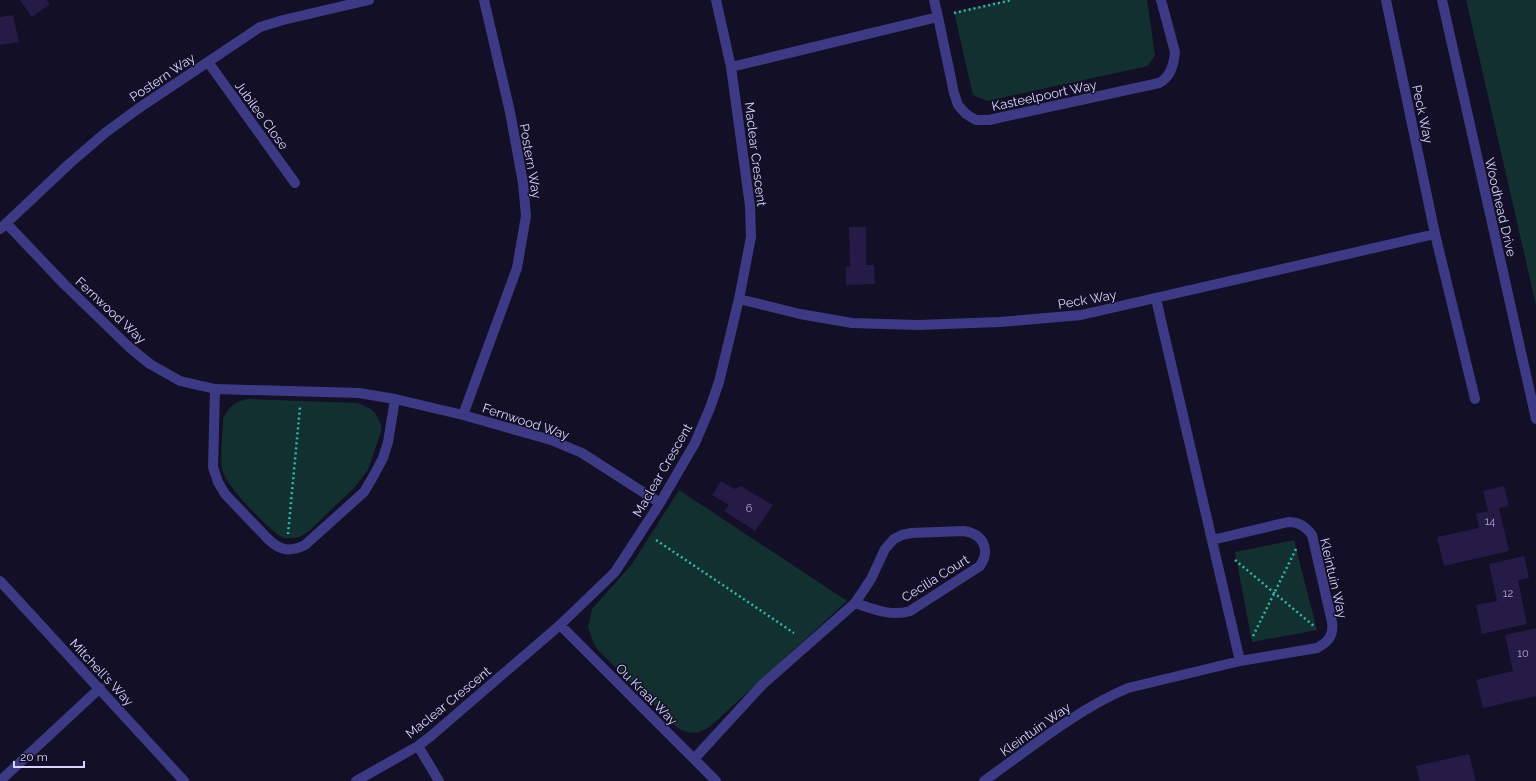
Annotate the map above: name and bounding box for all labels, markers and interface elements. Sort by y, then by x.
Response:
street label: Postern Way [127,50,198,105]
street label: Kasteelpoort Way [990,77,1098,114]
street label: Jubilee Close [232,78,292,153]
street label: Peck Way [1409,84,1436,145]
street label: Maclear Crescent [742,101,769,208]
street label: Postern Way [517,123,544,200]
street label: Woodhead Drive [1482,156,1519,258]
street label: Fernwood Way [72,274,149,347]
street label: Peck Way [1057,287,1118,312]
street label: Fernwood Way [481,400,571,443]
street label: Maclear Crescent [630,420,696,520]
house number: 6 [746,502,753,515]
house number: 14 [1485,515,1495,528]
street label: Kleintuin Way [1317,536,1350,620]
street label: Cecilia Court [899,551,972,605]
house number: 12 [1503,587,1513,600]
street label: Mitchell's Way [67,636,136,709]
house number: 10 [1517,647,1529,660]
street label: Ou Kraal Way [613,661,680,728]
street label: Maclear Crescent [403,663,494,741]
street label: Kleintuin Way [997,700,1073,759]
scale bar [14,743,84,769]
text: 20 m [20,750,48,764]

